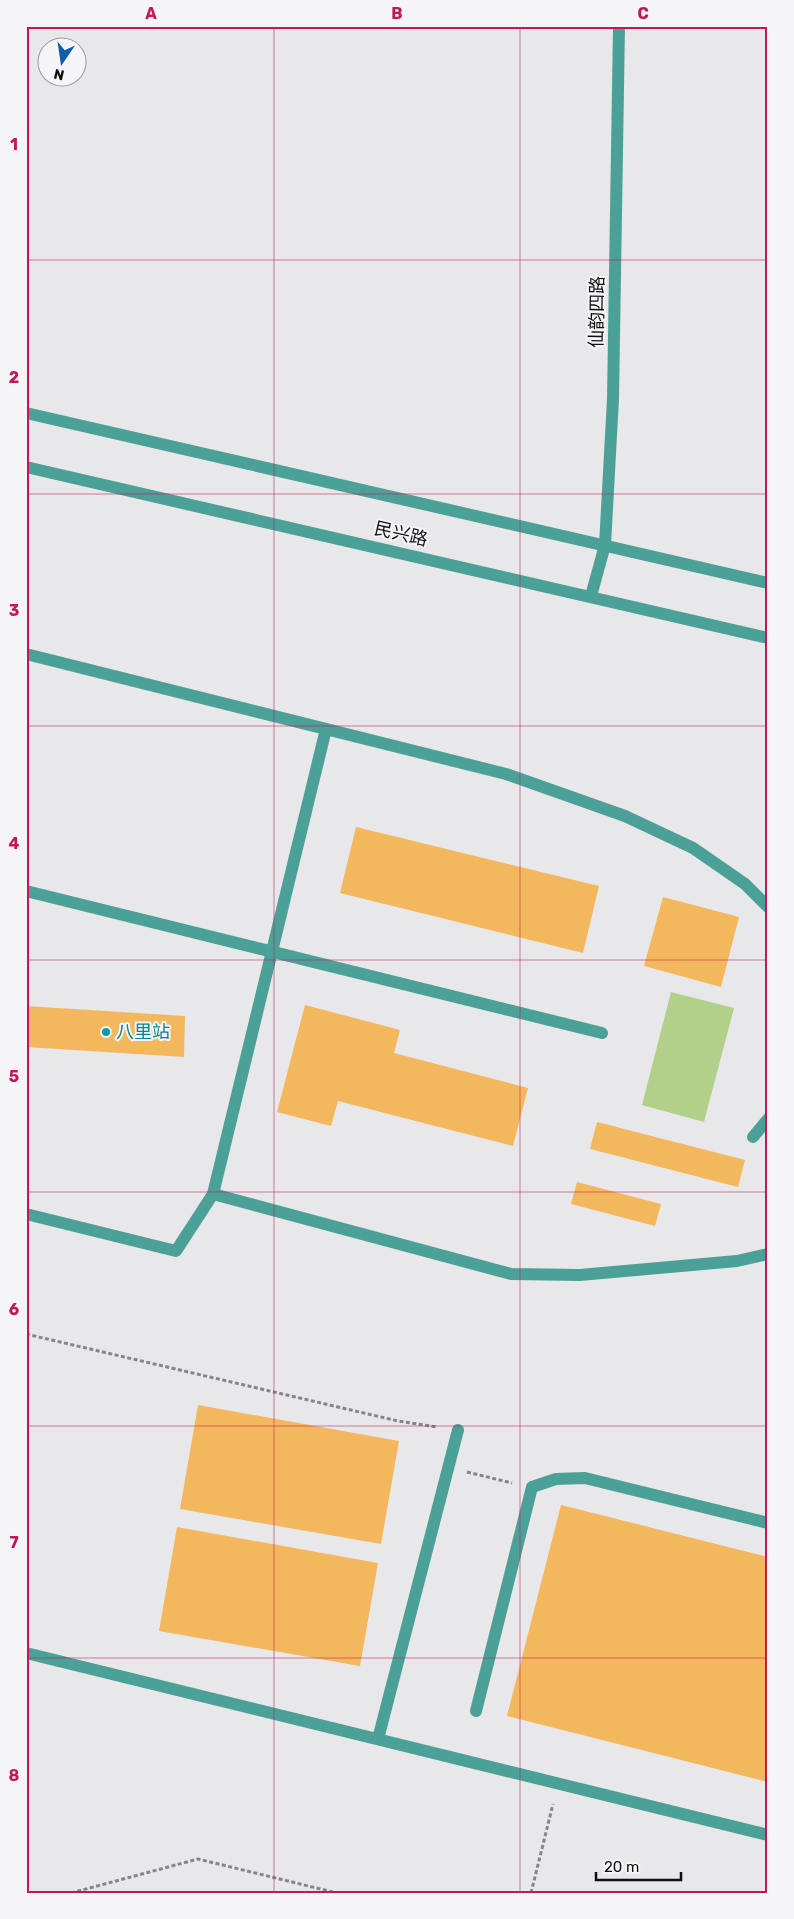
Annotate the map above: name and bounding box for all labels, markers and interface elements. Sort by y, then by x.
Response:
text: A [145,4,157,23]
text: B [391,4,403,23]
text: C [637,4,649,23]
north arrow [38,38,88,88]
text: N [52,65,66,84]
text: 1 [10,135,18,154]
street label: 仙韵四路 [585,276,609,348]
text: 2 [9,368,19,387]
street label: 民兴路 [372,517,430,551]
text: 3 [9,601,19,620]
text: 4 [9,834,20,853]
place label: 八里站 [116,1021,170,1043]
marker: 八里站 [100,1026,112,1038]
text: 5 [9,1067,19,1086]
text: 6 [9,1300,19,1319]
text: 7 [9,1533,19,1552]
text: 8 [9,1766,20,1785]
scale bar [596,1849,682,1881]
text: 20 m [604,1858,639,1876]

